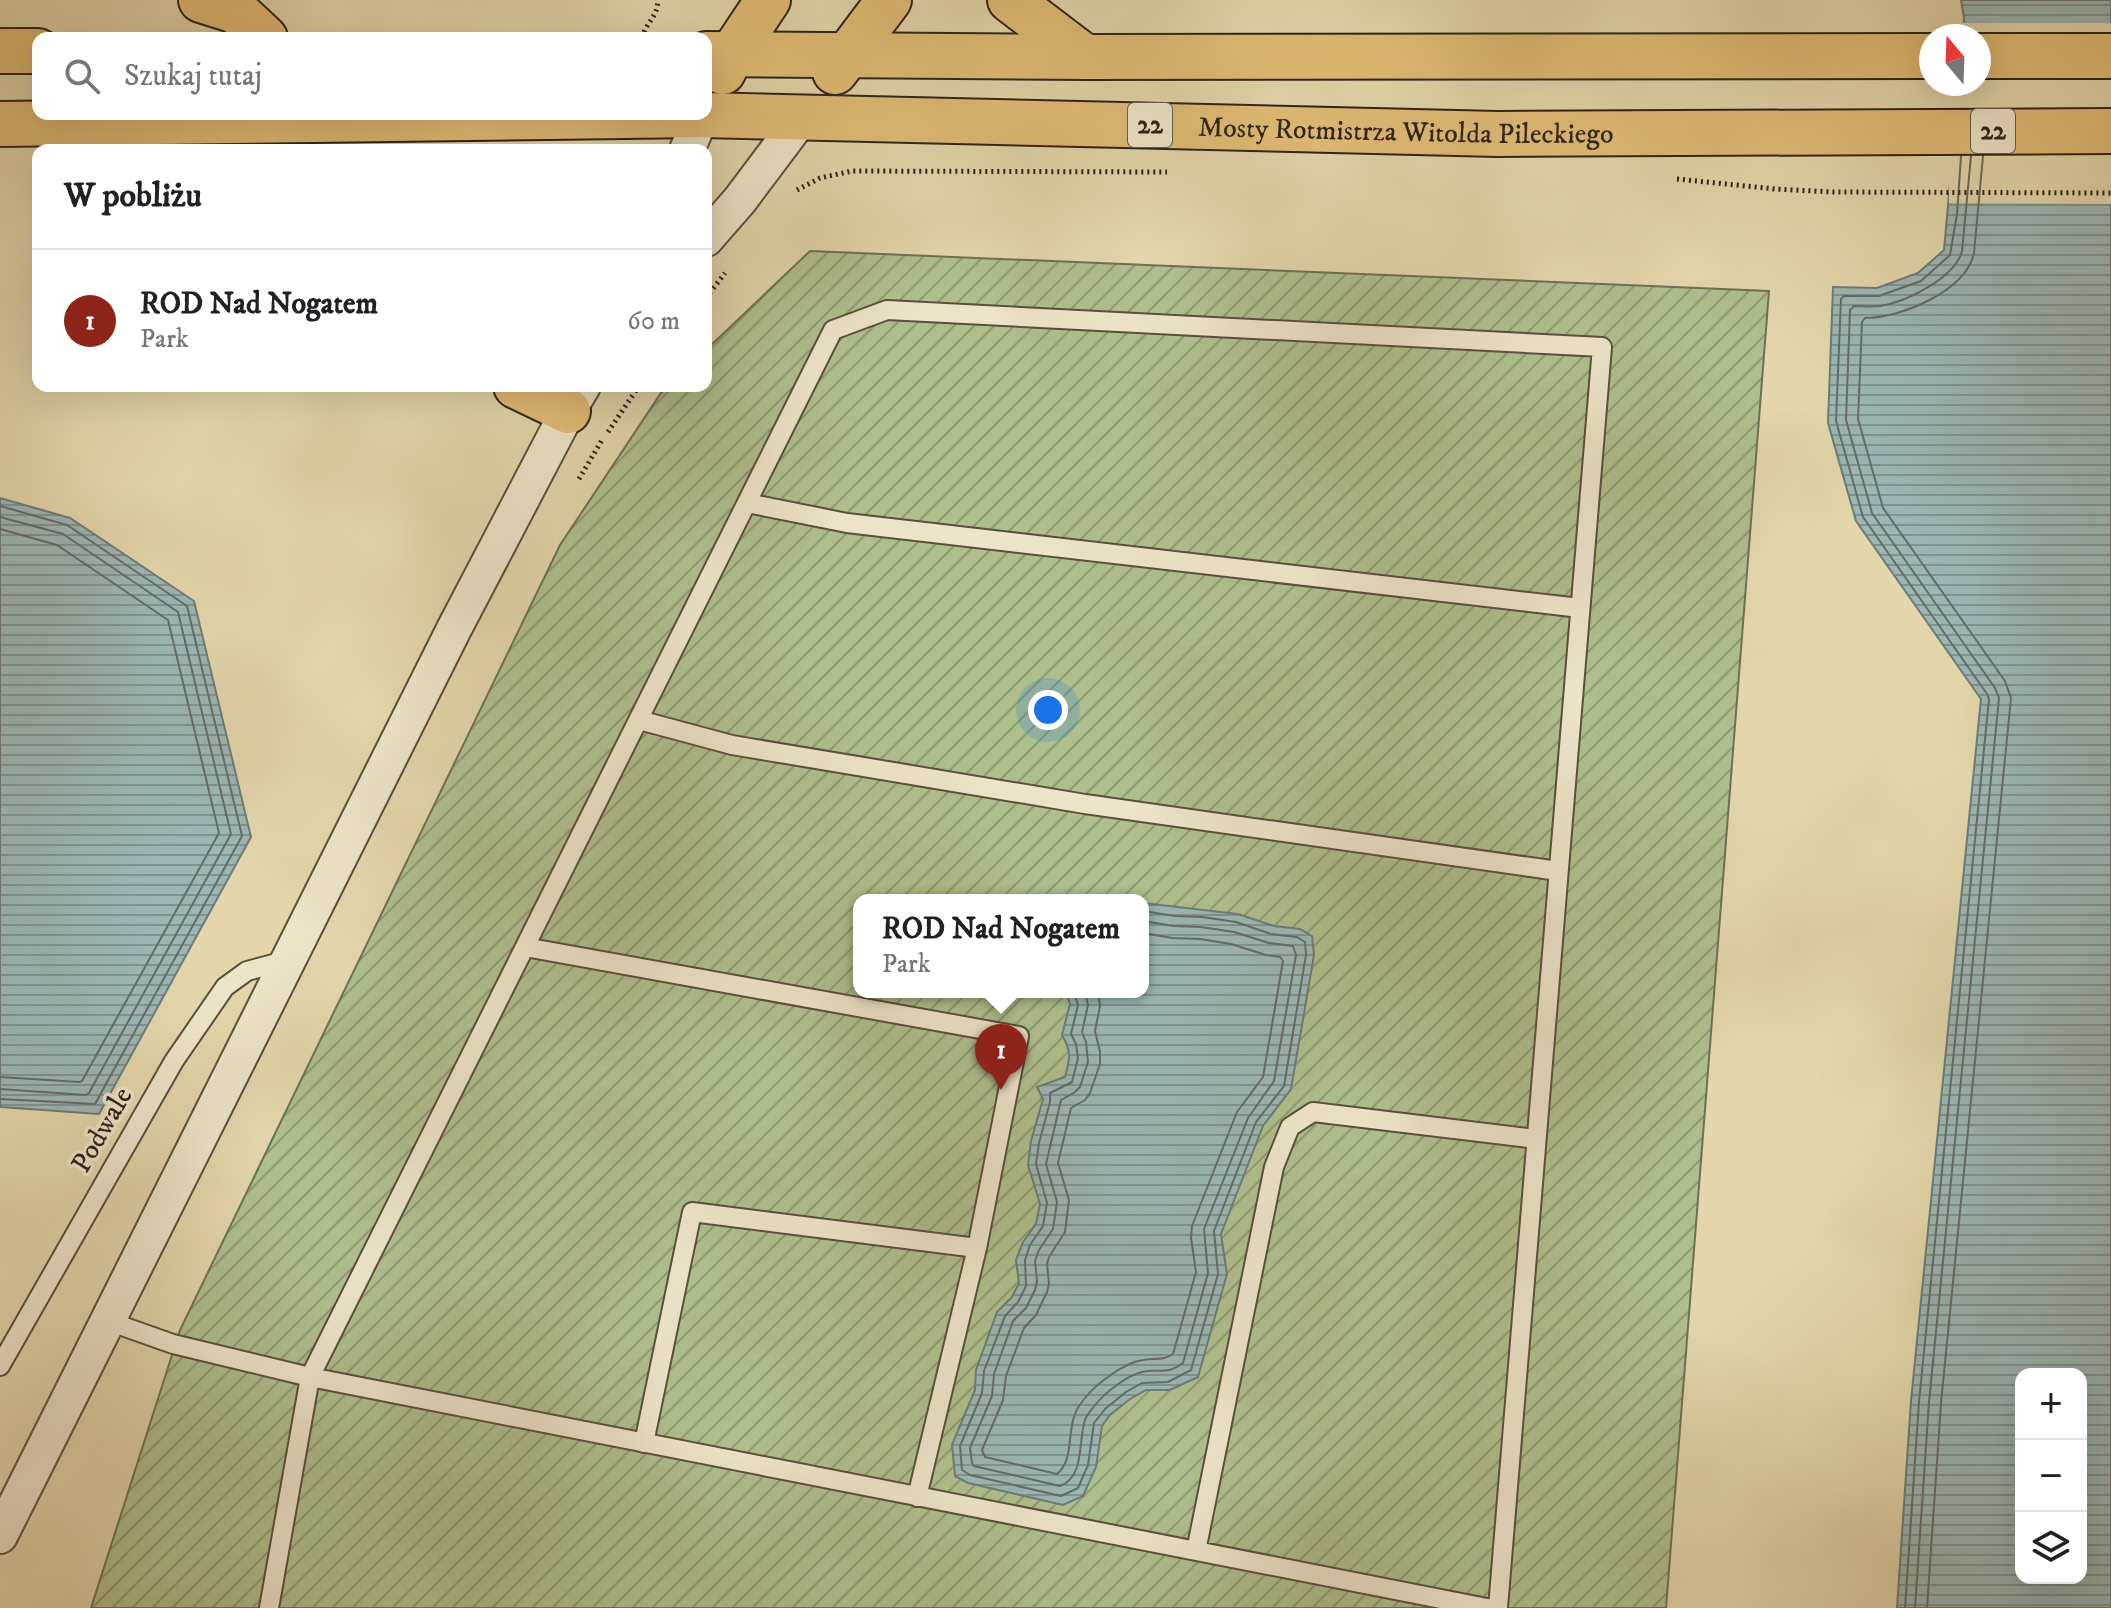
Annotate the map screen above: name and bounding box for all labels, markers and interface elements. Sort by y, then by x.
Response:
north arrow [1919,24,1991,96]
search box [32,32,712,120]
icon: search [60,54,104,98]
text: Szukaj tutaj [124,58,262,95]
road number: 22 [1128,103,1172,147]
street label: Mosty Rotmistrza Witolda Pileckiego [1198,109,1614,151]
road number: 22 [1971,109,2015,153]
text: W pobliżu [64,175,202,217]
text: ROD Nad Nogatem [140,286,378,323]
text: 1 [85,305,95,338]
text: 60 m [627,305,680,338]
text: Park [140,323,189,356]
your location [1028,690,1068,730]
popup [853,894,1149,998]
text: ROD Nad Nogatem [882,911,1120,948]
text: Park [882,948,931,981]
pin: 1 [975,1024,1027,1090]
street label: Podwale [64,1081,140,1179]
map controls [2015,1368,2087,1584]
button: + [2015,1368,2087,1440]
button: − [2015,1440,2087,1512]
button: layers [2015,1512,2087,1584]

